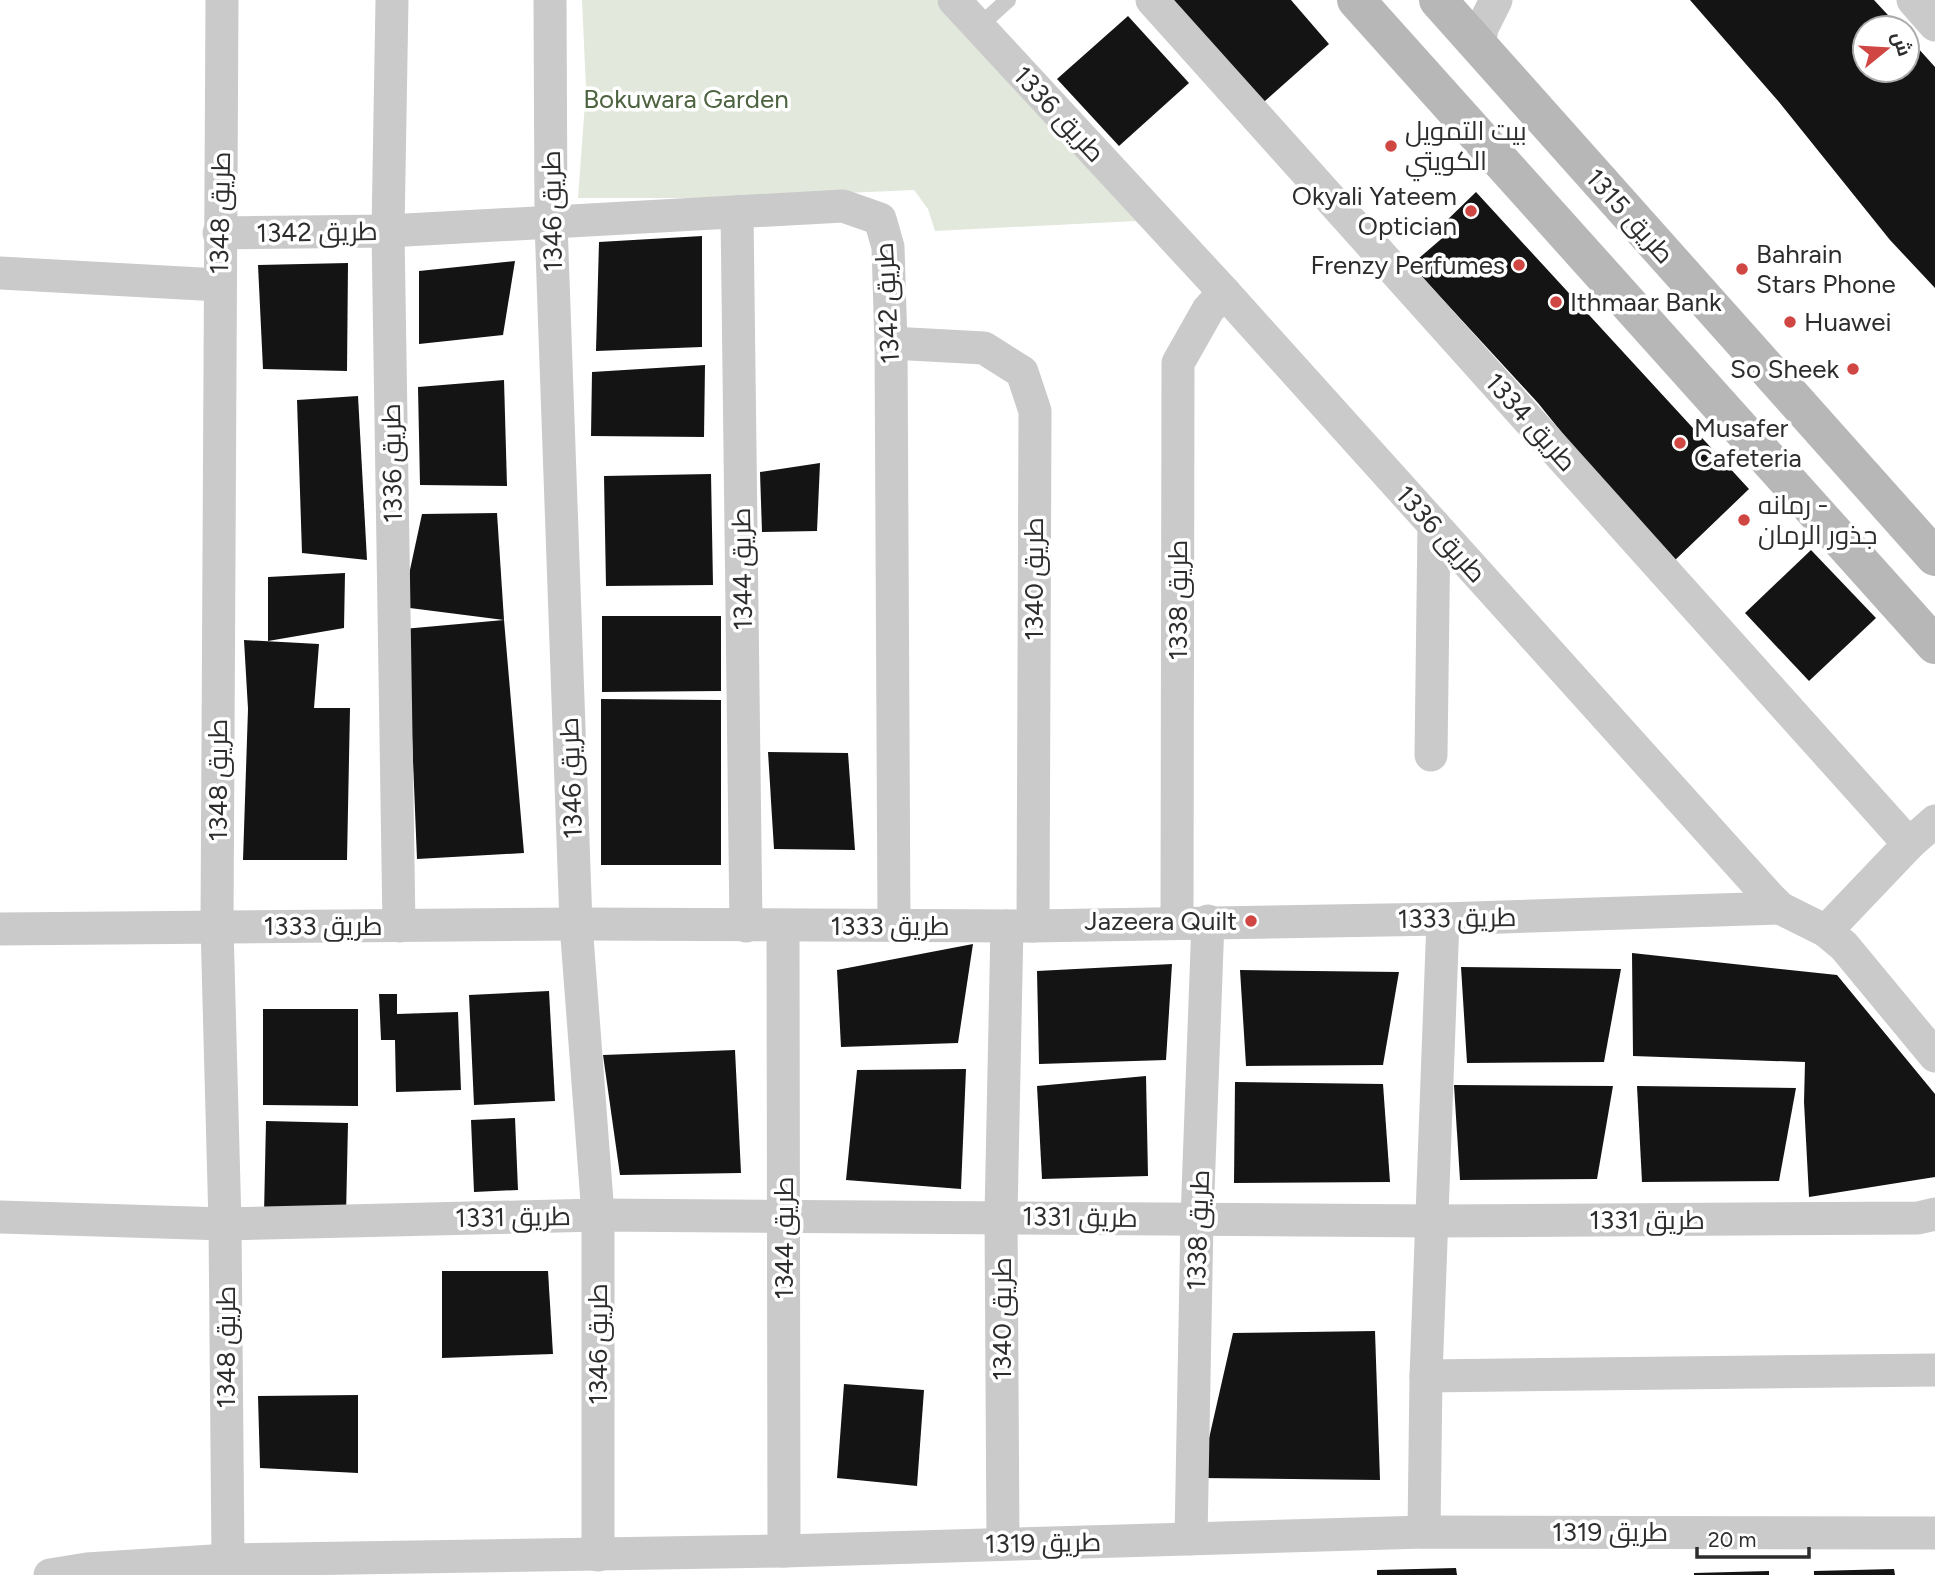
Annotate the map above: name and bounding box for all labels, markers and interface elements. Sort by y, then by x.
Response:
north arrow [1851,14,1921,84]
text: ش [1887,29,1916,59]
street label: طريق 1336 [1007,59,1111,169]
park label: Bokuwara Garden [583,83,789,115]
place label: بيت التمويل الكويتي [1405,115,1527,182]
marker: بيت التمويل الكويتي [1383,138,1399,154]
street label: طريق 1346 [535,150,569,272]
street label: طريق 1348 [203,151,237,275]
street label: طريق 1315 [1579,162,1681,270]
place label: Okyali Yateem Optician [1292,180,1457,242]
marker: Okyali Yateem Optician [1463,203,1479,219]
street label: طريق 1342 [256,215,378,249]
place label: Bahrain Stars Phone [1756,238,1896,300]
street label: طريق 1342 [868,242,906,364]
place label: Frenzy Perfumes [1310,249,1505,281]
marker: Frenzy Perfumes [1511,257,1527,273]
marker: Bahrain Stars Phone [1734,261,1750,277]
place label: Ithmaar Bank [1570,286,1722,318]
marker: Ithmaar Bank [1548,294,1564,310]
place label: Huawei [1804,306,1891,338]
marker: Huawei [1782,314,1798,330]
place label: So Sheek [1730,353,1839,385]
marker: So Sheek [1845,361,1861,377]
street label: طريق 1334 [1479,366,1583,478]
street label: طريق 1336 [375,403,409,523]
place label: Musafer Cafeteria [1694,412,1802,474]
marker: Musafer Cafeteria [1672,435,1688,451]
street label: طريق 1336 [1389,479,1493,589]
place label: رمانه - جذور الرمان [1758,489,1877,551]
street label: طريق 1344 [725,507,759,631]
marker: رمانه - جذور الرمان [1736,512,1752,528]
street label: طريق 1340 [1018,517,1050,641]
street label: طريق 1338 [1162,540,1194,660]
street label: طريق 1346 [553,717,589,839]
street label: طريق 1348 [202,719,234,841]
street label: طريق 1333 [1397,901,1517,935]
place label: Jazeera Quilt [1084,905,1237,937]
street label: طريق 1333 [263,910,383,942]
street label: طريق 1333 [830,910,950,942]
marker: Jazeera Quilt [1243,913,1259,929]
street label: طريق 1338 [1180,1169,1216,1291]
street label: طريق 1344 [768,1176,800,1300]
street label: طريق 1331 [455,1200,571,1234]
street label: طريق 1331 [1022,1200,1138,1234]
street label: طريق 1331 [1589,1204,1705,1236]
street label: طريق 1340 [986,1257,1018,1381]
street label: طريق 1346 [582,1283,614,1405]
street label: طريق 1348 [210,1286,242,1408]
street label: طريق 1319 [1552,1516,1668,1548]
scale bar [1697,1516,1809,1560]
street label: طريق 1319 [985,1526,1101,1560]
text: 20 m [1708,1527,1756,1552]

